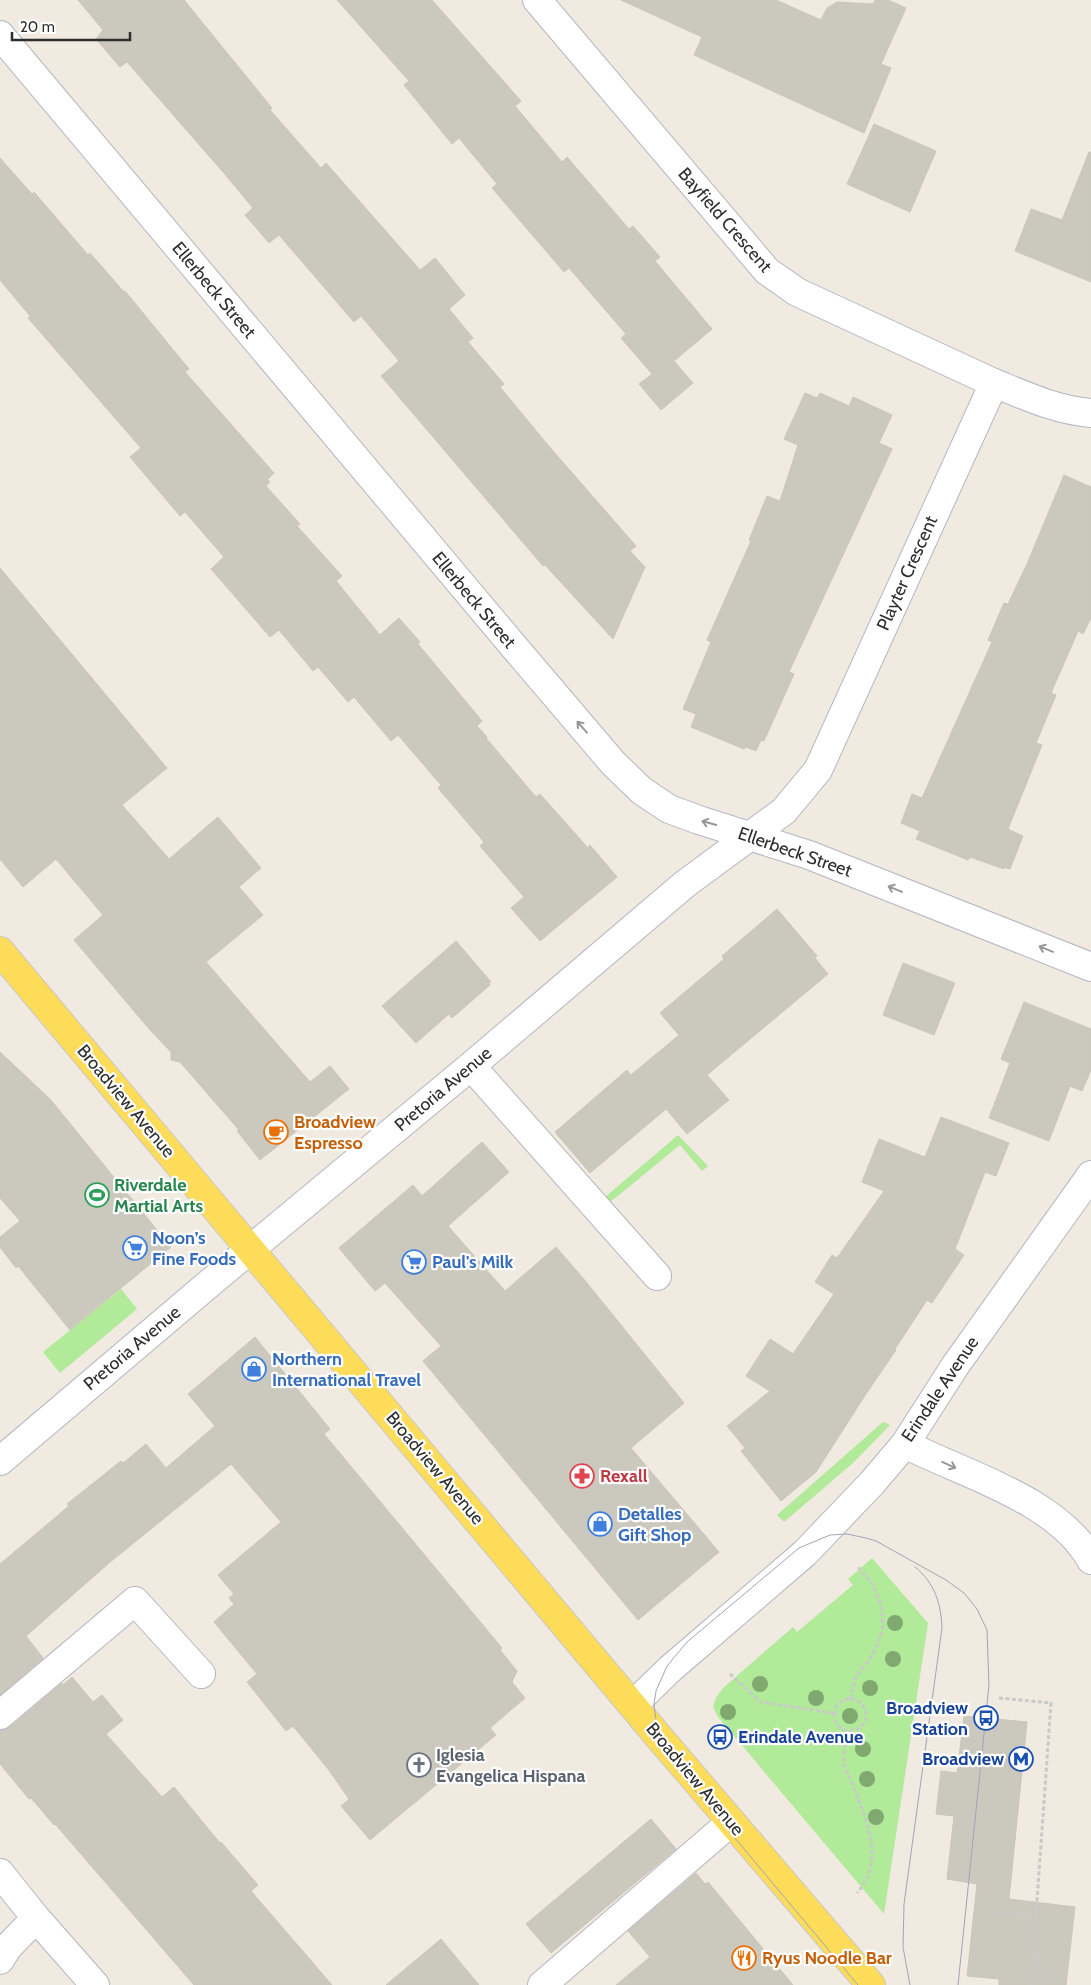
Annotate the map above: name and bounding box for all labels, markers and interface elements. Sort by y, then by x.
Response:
scale bar [12,10,130,42]
text: 20 m [20,18,55,36]
street label: Bayfield Crescent [674,163,776,277]
street label: Ellerbeck Street [167,237,261,343]
street label: Playter Crescent [872,512,942,634]
street label: Ellerbeck Street [427,547,521,653]
one-way arrow [576,720,588,733]
one-way arrow [701,818,717,828]
street label: Ellerbeck Street [735,822,855,882]
one-way arrow [888,884,903,893]
one-way arrow [1039,944,1054,953]
street label: Broadview Avenue [72,1040,180,1162]
street label: Pretoria Avenue [390,1042,496,1136]
place label: Broadview Espresso [294,1111,376,1154]
cafe icon: Broadview Espresso [263,1119,289,1145]
place label: Riverdale Martial Arts [114,1174,203,1217]
sports icon: Riverdale Martial Arts [84,1182,110,1208]
place label: Noon’s Fine Foods [152,1227,237,1270]
supermarket icon: Noon’s Fine Foods [122,1235,148,1261]
supermarket icon: Paul's Milk [401,1249,427,1275]
place label: Paul's Milk [432,1251,514,1273]
street label: Pretoria Avenue [79,1301,185,1395]
street label: Erindale Avenue [897,1332,983,1446]
place label: Northern International Travel [272,1348,421,1391]
shop icon: Northern International Travel [241,1356,267,1382]
street label: Broadview Avenue [381,1407,489,1529]
one-way arrow [941,1460,956,1470]
pharmacy icon: Rexall [569,1463,595,1489]
place label: Rexall [600,1465,648,1487]
place label: Detalles Gift Shop [618,1503,691,1546]
shop icon: Detalles Gift Shop [587,1511,613,1537]
place label: Broadview Station [886,1697,968,1740]
bus stop icon: Broadview Station [973,1705,999,1731]
street label: Broadview Avenue [641,1718,749,1840]
bus stop icon: Erindale Avenue [707,1724,733,1750]
place label: Erindale Avenue [738,1726,863,1748]
place label: Iglesia Evangelica Hispana [436,1744,586,1787]
metro station icon: Broadview [1008,1746,1034,1772]
place label: Broadview [922,1748,1004,1770]
church icon: Iglesia Evangelica Hispana [406,1752,432,1778]
restaurant icon: Ryus Noodle Bar [731,1945,757,1971]
place label: Ryus Noodle Bar [762,1947,892,1969]

